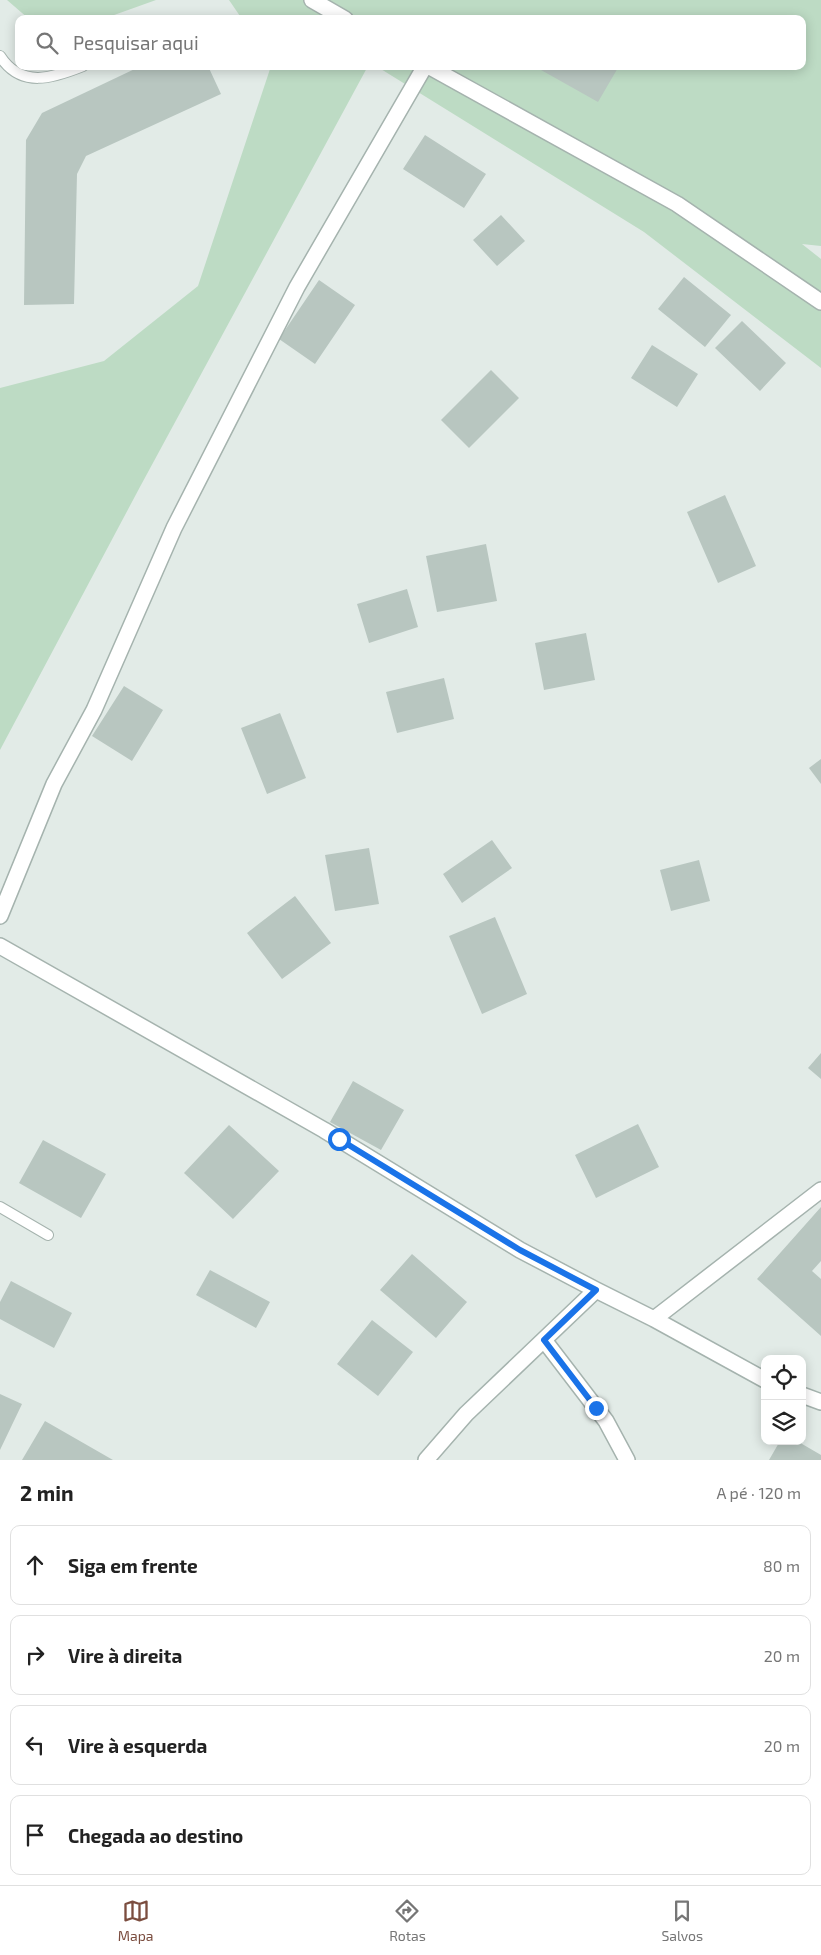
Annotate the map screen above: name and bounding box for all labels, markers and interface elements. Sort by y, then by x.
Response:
search box [15,15,806,70]
icon: search [33,29,61,57]
text: Pesquisar aqui [73,31,199,54]
route start [328,1128,351,1151]
map controls [761,1355,806,1445]
button: locate [761,1355,806,1400]
route end [585,1397,608,1420]
button: layers [761,1400,806,1445]
text: 2 min [20,1480,74,1505]
text: A pé · 120 m [716,1483,801,1502]
icon: ahead [21,1551,49,1579]
text: Siga em frente [68,1554,198,1577]
text: 80 m [763,1556,800,1575]
icon: right [21,1641,49,1669]
text: Vire à direita [68,1644,182,1667]
text: 20 m [764,1646,800,1665]
icon: left [21,1731,49,1759]
text: Vire à esquerda [68,1734,207,1757]
text: 20 m [764,1736,800,1755]
icon: arrive [21,1821,49,1849]
text: Chegada ao destino [68,1824,243,1847]
tab: Mapa [118,1897,154,1944]
tab: Rotas [389,1897,426,1944]
tab: Salvos [661,1897,703,1944]

